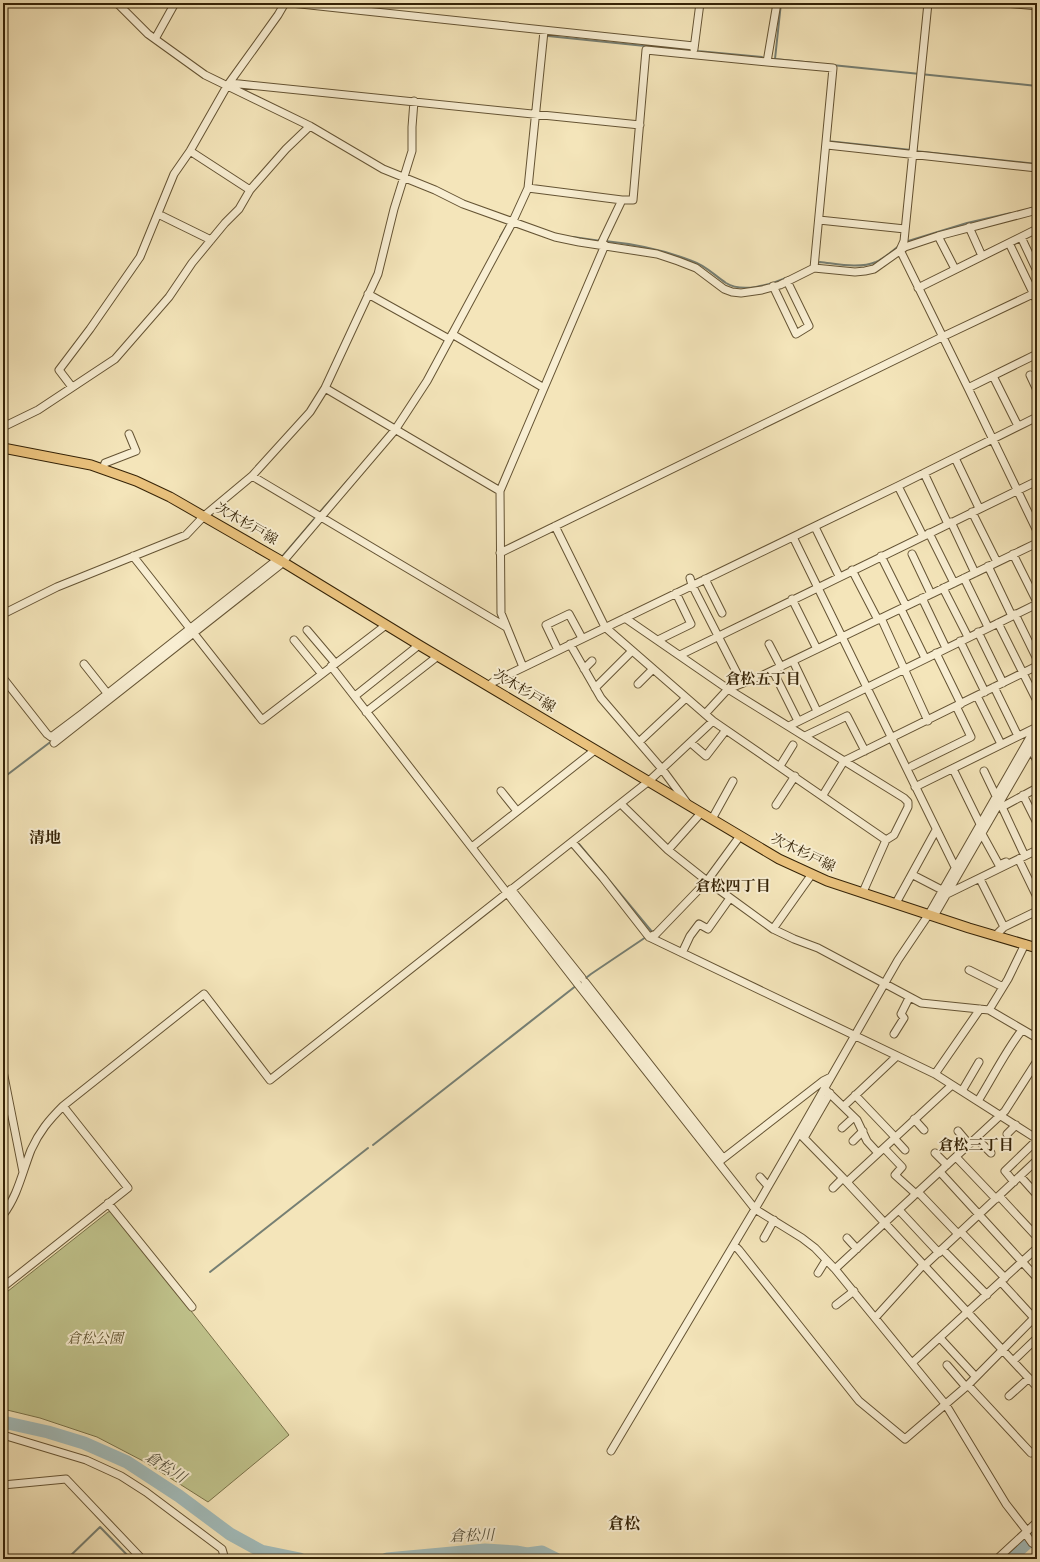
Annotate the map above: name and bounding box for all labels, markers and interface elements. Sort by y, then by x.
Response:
street label: 次木杉戸線 [212,500,280,548]
street label: 次木杉戸線 [490,666,558,715]
district label: 倉松五丁目 [725,671,801,688]
district label: 清地 [29,829,61,847]
street label: 次木杉戸線 [768,830,838,875]
district label: 倉松四丁目 [695,878,771,895]
district label: 倉松三丁目 [938,1137,1014,1154]
park label: 倉松公園 [67,1331,125,1346]
water label: 倉松川 [142,1448,191,1488]
district label: 倉松 [608,1515,640,1533]
water label: 倉松川 [449,1527,497,1545]

